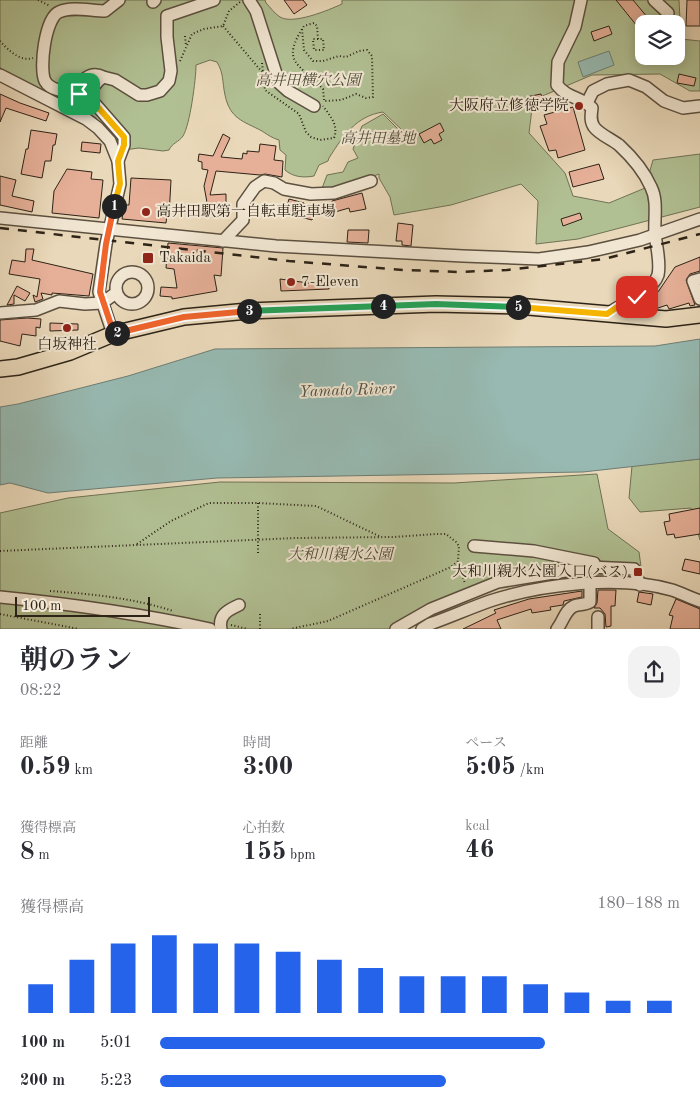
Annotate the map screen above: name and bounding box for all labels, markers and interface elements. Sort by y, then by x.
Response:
map controls [635,15,685,65]
button: layers [635,15,685,65]
park label: 高井田横穴公園 [255,72,363,89]
pin [58,73,100,115]
icon: arrive [65,80,93,108]
place label: 大阪府立修徳学院 [449,97,569,114]
marker: 大阪府立修徳学院 [573,100,585,112]
park label: 高井田墓地 [340,130,417,147]
pin: 1 [102,194,126,218]
text: 1 [110,199,119,213]
place label: 高井田駅第一自転車駐車場 [156,203,336,220]
marker: 高井田駅第一自転車駐車場 [140,206,152,218]
marker: Takaida [141,251,155,265]
place label: Takaida [159,251,211,266]
place label: 7-Eleven [301,275,359,290]
marker: 7-Eleven [285,276,297,288]
pin [616,276,658,318]
icon: check [623,283,651,311]
pin: 4 [370,294,396,318]
pin: 5 [506,294,530,320]
pin: 3 [236,298,262,324]
text: 4 [379,299,388,313]
text: 5 [514,300,523,314]
text: 3 [245,304,254,318]
pin: 2 [104,320,130,346]
marker: 白坂神社 [61,322,73,334]
text: 2 [113,326,122,340]
place label: 白坂神社 [37,336,97,353]
water label: Yamato River [299,381,396,401]
park label: 大和川親水公園 [287,546,395,563]
place label: 大和川親水公園入口(バス) [452,563,628,580]
marker: 大和川親水公園入口(バス) [632,566,644,578]
scale bar [15,594,150,617]
text: 100 m [22,599,61,613]
button: share [628,646,680,698]
text: 朝のラン [20,648,132,676]
text: 08:22 [20,683,62,699]
text: 距離 [20,736,48,750]
text: 時間 [243,736,271,750]
text: ペース [465,736,507,750]
text: 0.59 [20,755,71,780]
text: 3:00 [243,755,293,780]
text: 5:05 [465,755,516,780]
text: km [71,763,93,777]
text: /km [516,763,544,777]
text: kcal [465,819,489,833]
text: 獲得標高 [20,821,76,835]
text: 心拍数 [243,821,285,835]
text: 46 [465,838,494,863]
text: 8 [20,840,35,865]
text: 155 [243,840,286,865]
text: m [35,848,50,862]
text: bpm [286,848,316,862]
text: 180–188 m [597,896,680,912]
text: 獲得標高 [20,900,84,916]
text: 100 m [20,1035,65,1051]
text: 5:01 [100,1035,132,1051]
text: 200 m [20,1073,65,1089]
text: 5:23 [100,1073,132,1089]

